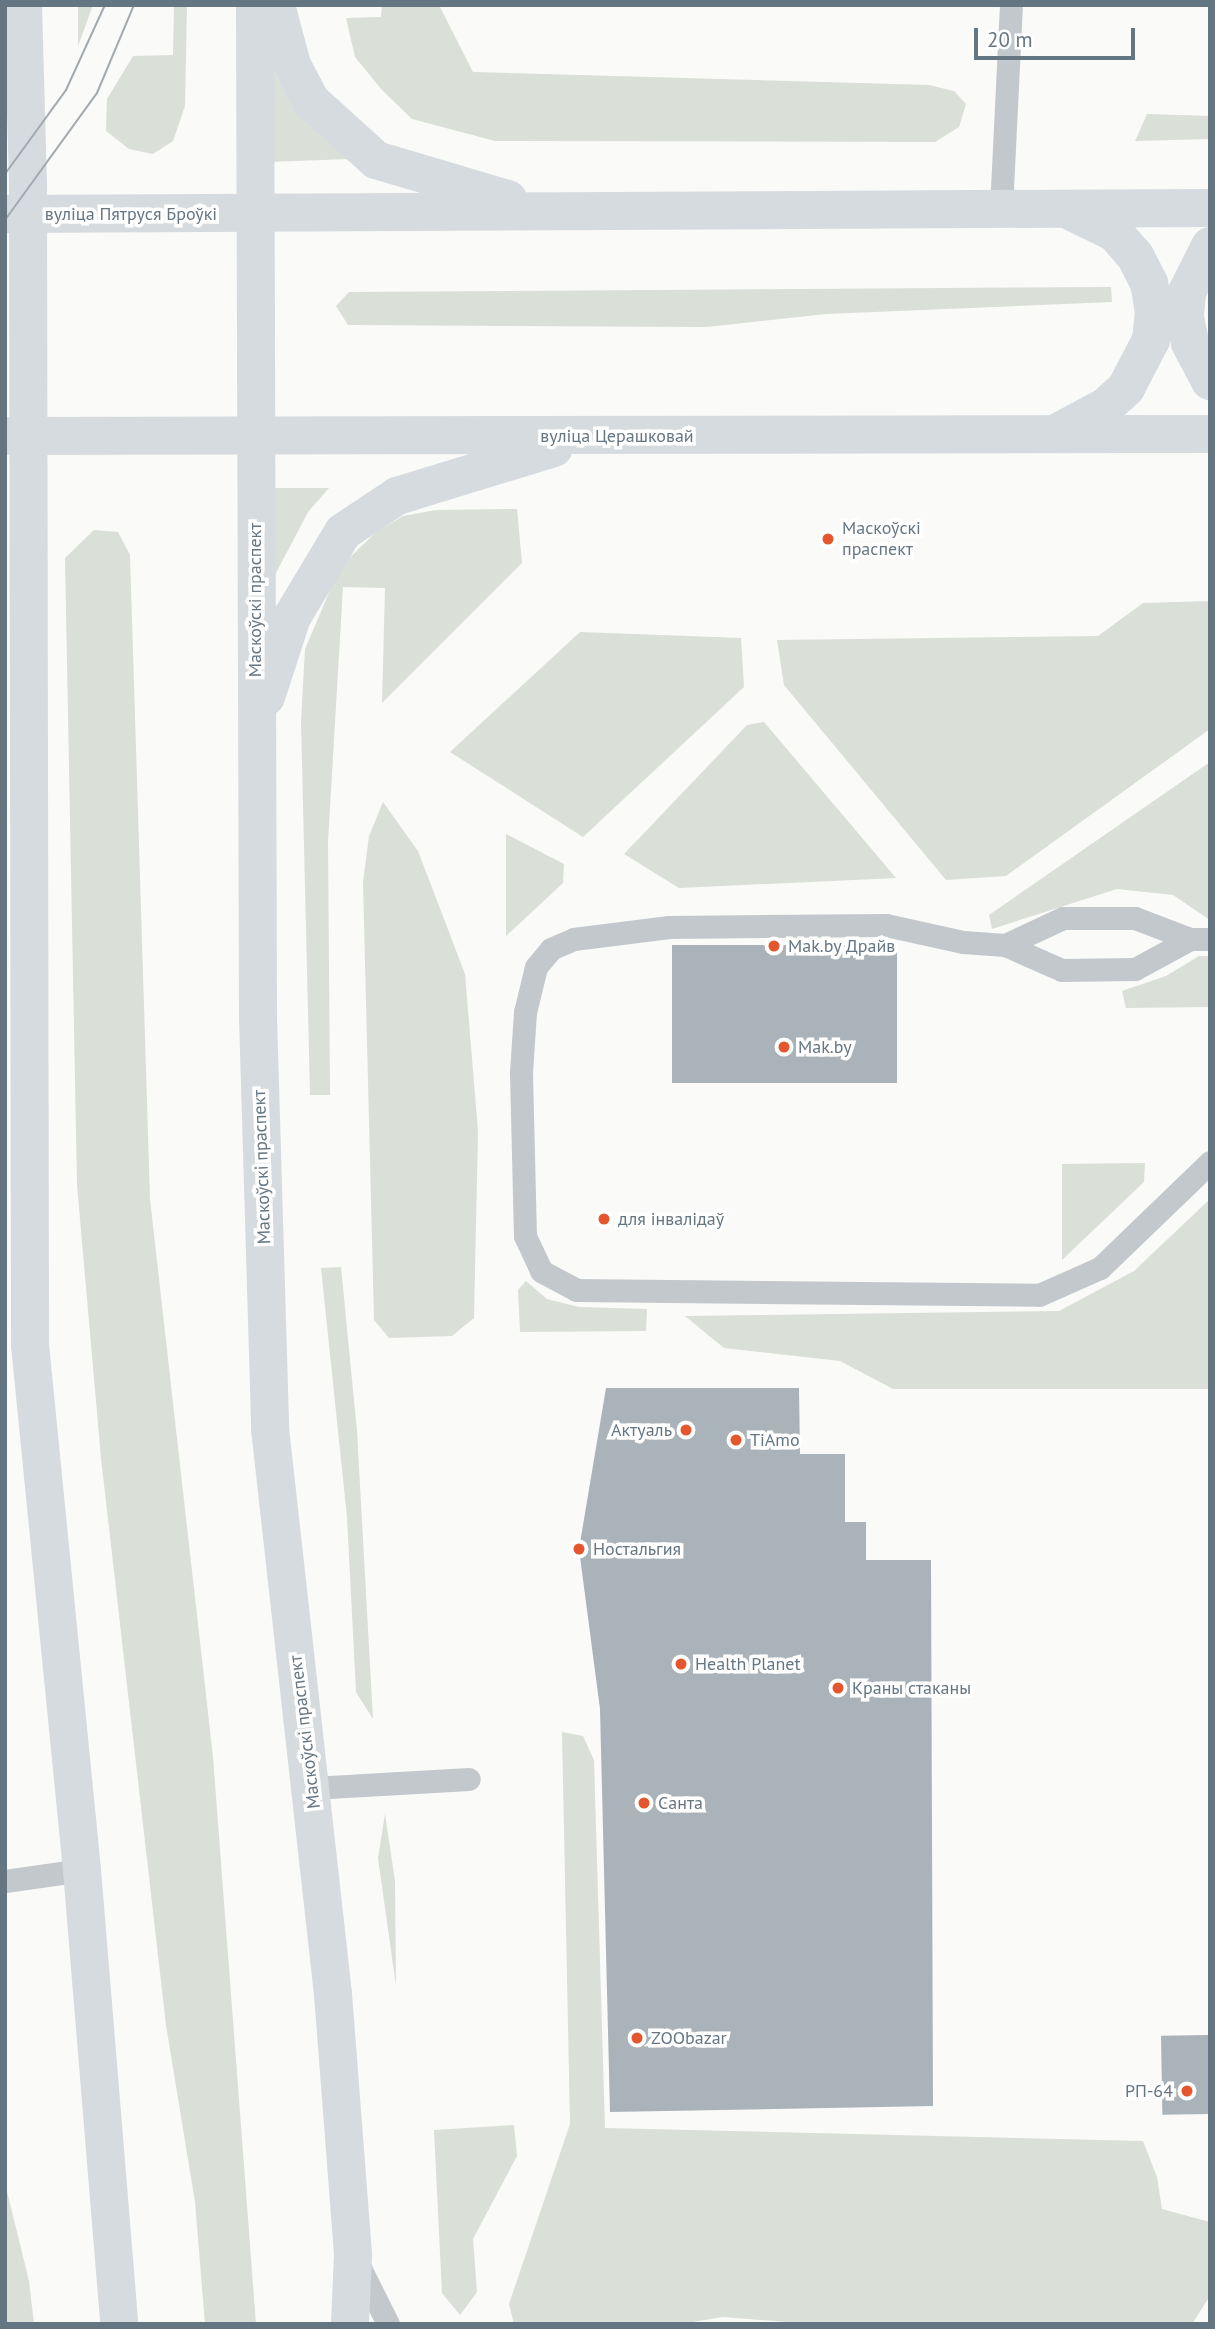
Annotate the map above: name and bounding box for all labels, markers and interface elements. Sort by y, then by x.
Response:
scale bar [977,14,1138,58]
text: 20 m [987,26,1033,53]
street label: вуліца Пятруся Броўкі [45,203,217,225]
street label: вуліца Церашковай [540,425,694,447]
place label: Маскоўскі праспект [842,518,921,560]
street label: Маскоўскі праспект [244,523,266,677]
marker: Маскоўскі праспект [820,531,836,547]
place label: Маk.by Драйв [788,935,896,957]
marker: Маk.by Драйв [766,938,782,954]
place label: Mak.by [798,1036,852,1058]
marker: Mak.by [776,1039,792,1055]
street label: Маскоўскі праспект [249,1089,275,1245]
place label: для інвалідаў [618,1208,724,1230]
marker: для інвалідаў [596,1211,612,1227]
place label: Актуаль [611,1419,672,1441]
marker: Актуаль [678,1422,694,1438]
place label: TiAmo [750,1429,800,1451]
marker: TiAmo [728,1432,744,1448]
place label: Ностальгия [593,1538,681,1560]
marker: Ностальгия [571,1541,587,1557]
place label: Health Planet [695,1653,801,1675]
street label: Маскоўскі праспект [285,1654,325,1810]
marker: Health Planet [673,1656,689,1672]
place label: Краны стаканы [852,1677,971,1699]
marker: Краны стаканы [830,1680,846,1696]
place label: Санта [658,1792,703,1814]
marker: Санта [636,1795,652,1811]
place label: ZOObazar [651,2027,727,2049]
marker: ZOObazar [629,2030,645,2046]
place label: РП-64 [1125,2080,1173,2102]
marker: РП-64 [1179,2083,1195,2099]

